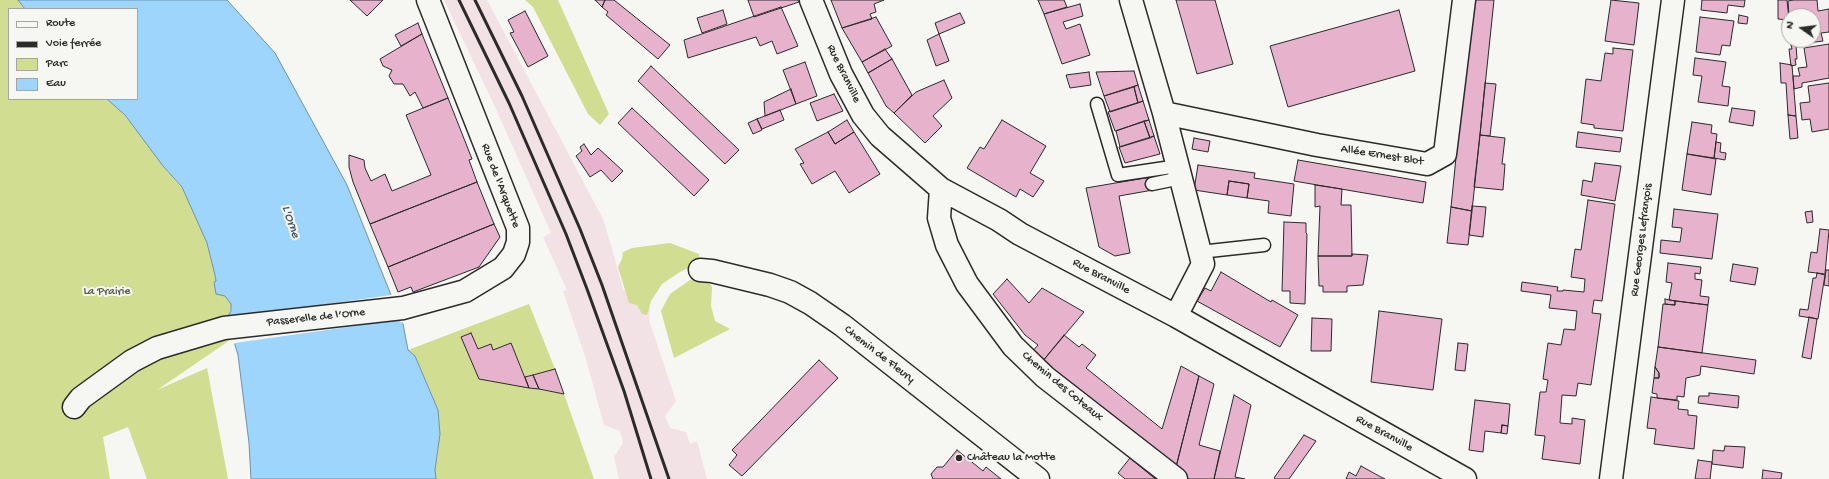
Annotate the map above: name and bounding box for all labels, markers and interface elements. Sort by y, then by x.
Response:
legend [8,8,138,100]
north arrow [1781,8,1821,48]
text: Route [46,17,75,31]
text: N [1784,20,1797,30]
text: Voie ferrée [46,37,101,51]
street label: Rue Branville [823,43,863,105]
text: Parc [46,57,68,71]
text: Eau [46,77,66,91]
street label: Rue de l'Arquette [477,142,523,230]
street label: Allée Ernest Blot [1340,142,1424,170]
street label: Rue Georges Lefrançois [1628,183,1656,297]
water label: L'Orne [277,204,303,240]
street label: Rue Branville [1070,256,1132,298]
park label: La Prairie [83,285,131,299]
street label: Passerelle de l’Orne [266,306,366,330]
street label: Chemin de Fleury [841,323,917,387]
street label: Chemin des Coteaux [1018,349,1106,425]
street label: Rue Branville [1353,412,1415,456]
place label: Château la Motte [967,451,1056,465]
marker: Château la Motte [954,453,964,463]

